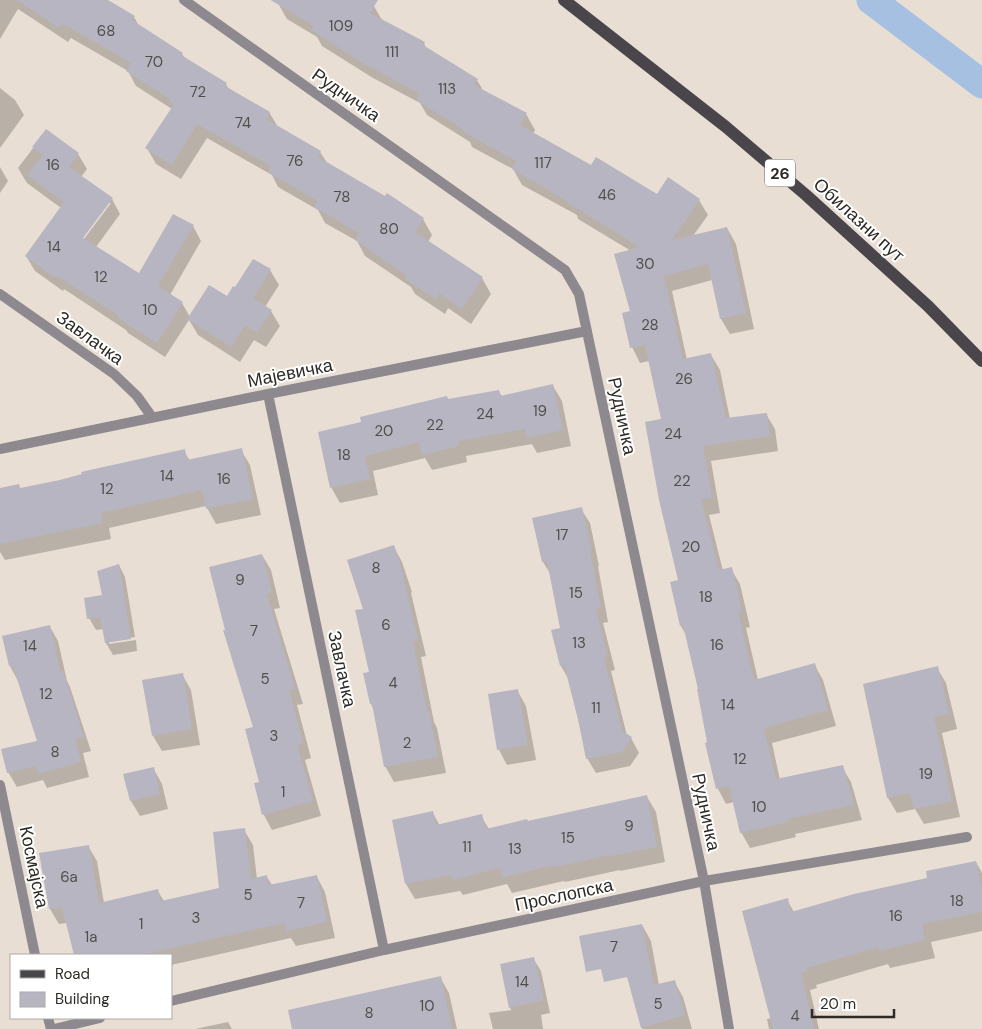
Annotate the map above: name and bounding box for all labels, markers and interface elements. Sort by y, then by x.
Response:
house number: 109 [329,16,353,36]
house number: 68 [97,21,115,41]
house number: 111 [385,42,399,62]
house number: 70 [145,52,163,72]
street label: Рудничка [307,63,386,128]
house number: 113 [438,79,456,99]
house number: 72 [190,82,206,102]
house number: 74 [235,113,251,133]
house number: 76 [286,151,304,171]
house number: 117 [534,153,552,173]
house number: 16 [46,155,60,175]
road number: 26 [765,160,795,187]
street label: Обилазни пут [808,173,910,267]
house number: 46 [598,185,616,205]
house number: 78 [334,187,350,207]
house number: 80 [379,219,399,239]
house number: 14 [47,237,61,257]
house number: 30 [635,254,655,274]
house number: 12 [94,267,108,287]
house number: 10 [143,300,157,320]
street label: Завлачка [51,305,129,371]
house number: 28 [641,315,659,335]
street label: Мајевичка [245,353,336,393]
house number: 26 [675,369,693,389]
street label: Рудничка [602,375,642,458]
house number: 19 [533,401,547,421]
house number: 24 [476,404,494,424]
house number: 22 [426,415,444,435]
house number: 20 [375,421,393,441]
house number: 24 [664,424,682,444]
house number: 18 [337,445,351,465]
house number: 14 [160,466,174,486]
house number: 16 [217,469,231,489]
house number: 22 [673,471,691,491]
house number: 12 [100,479,114,499]
house number: 17 [556,525,568,545]
house number: 20 [682,537,700,557]
house number: 8 [371,558,381,578]
house number: 9 [235,570,245,590]
house number: 15 [569,583,583,603]
house number: 18 [699,587,713,607]
house number: 6 [381,615,391,635]
house number: 7 [250,621,258,641]
street label: Завлачка [322,628,362,711]
house number: 13 [572,633,586,653]
house number: 16 [710,635,724,655]
house number: 14 [23,636,37,656]
house number: 5 [260,669,270,689]
house number: 4 [388,673,398,693]
house number: 12 [39,684,53,704]
house number: 14 [721,695,735,715]
house number: 11 [591,698,601,718]
house number: 3 [270,726,278,746]
house number: 2 [403,733,411,753]
house number: 8 [50,742,60,762]
house number: 12 [733,749,747,769]
house number: 19 [919,764,933,784]
street label: Рудничка [686,771,726,854]
house number: 1 [281,782,285,802]
house number: 10 [752,797,766,817]
house number: 9 [624,816,634,836]
street label: Космајска [14,824,55,911]
house number: 15 [561,828,575,848]
house number: 11 [462,837,472,857]
house number: 13 [508,839,522,859]
house number: 6a [60,867,78,887]
street label: Прослопска [513,873,616,917]
house number: 5 [243,885,253,905]
house number: 18 [950,891,964,911]
house number: 7 [297,893,305,913]
house number: 16 [889,906,903,926]
house number: 3 [192,908,200,928]
house number: 1 [139,914,143,934]
house number: 1a [85,927,97,947]
house number: 7 [610,937,618,957]
legend [10,954,172,1019]
text: Road [55,964,90,984]
house number: 14 [515,972,529,992]
scale bar [812,986,894,1018]
text: Building [55,989,110,1009]
house number: 5 [653,994,663,1014]
text: 20 m [820,994,856,1014]
house number: 10 [420,996,434,1016]
house number: 8 [364,1003,374,1023]
house number: 4 [790,1006,800,1026]

